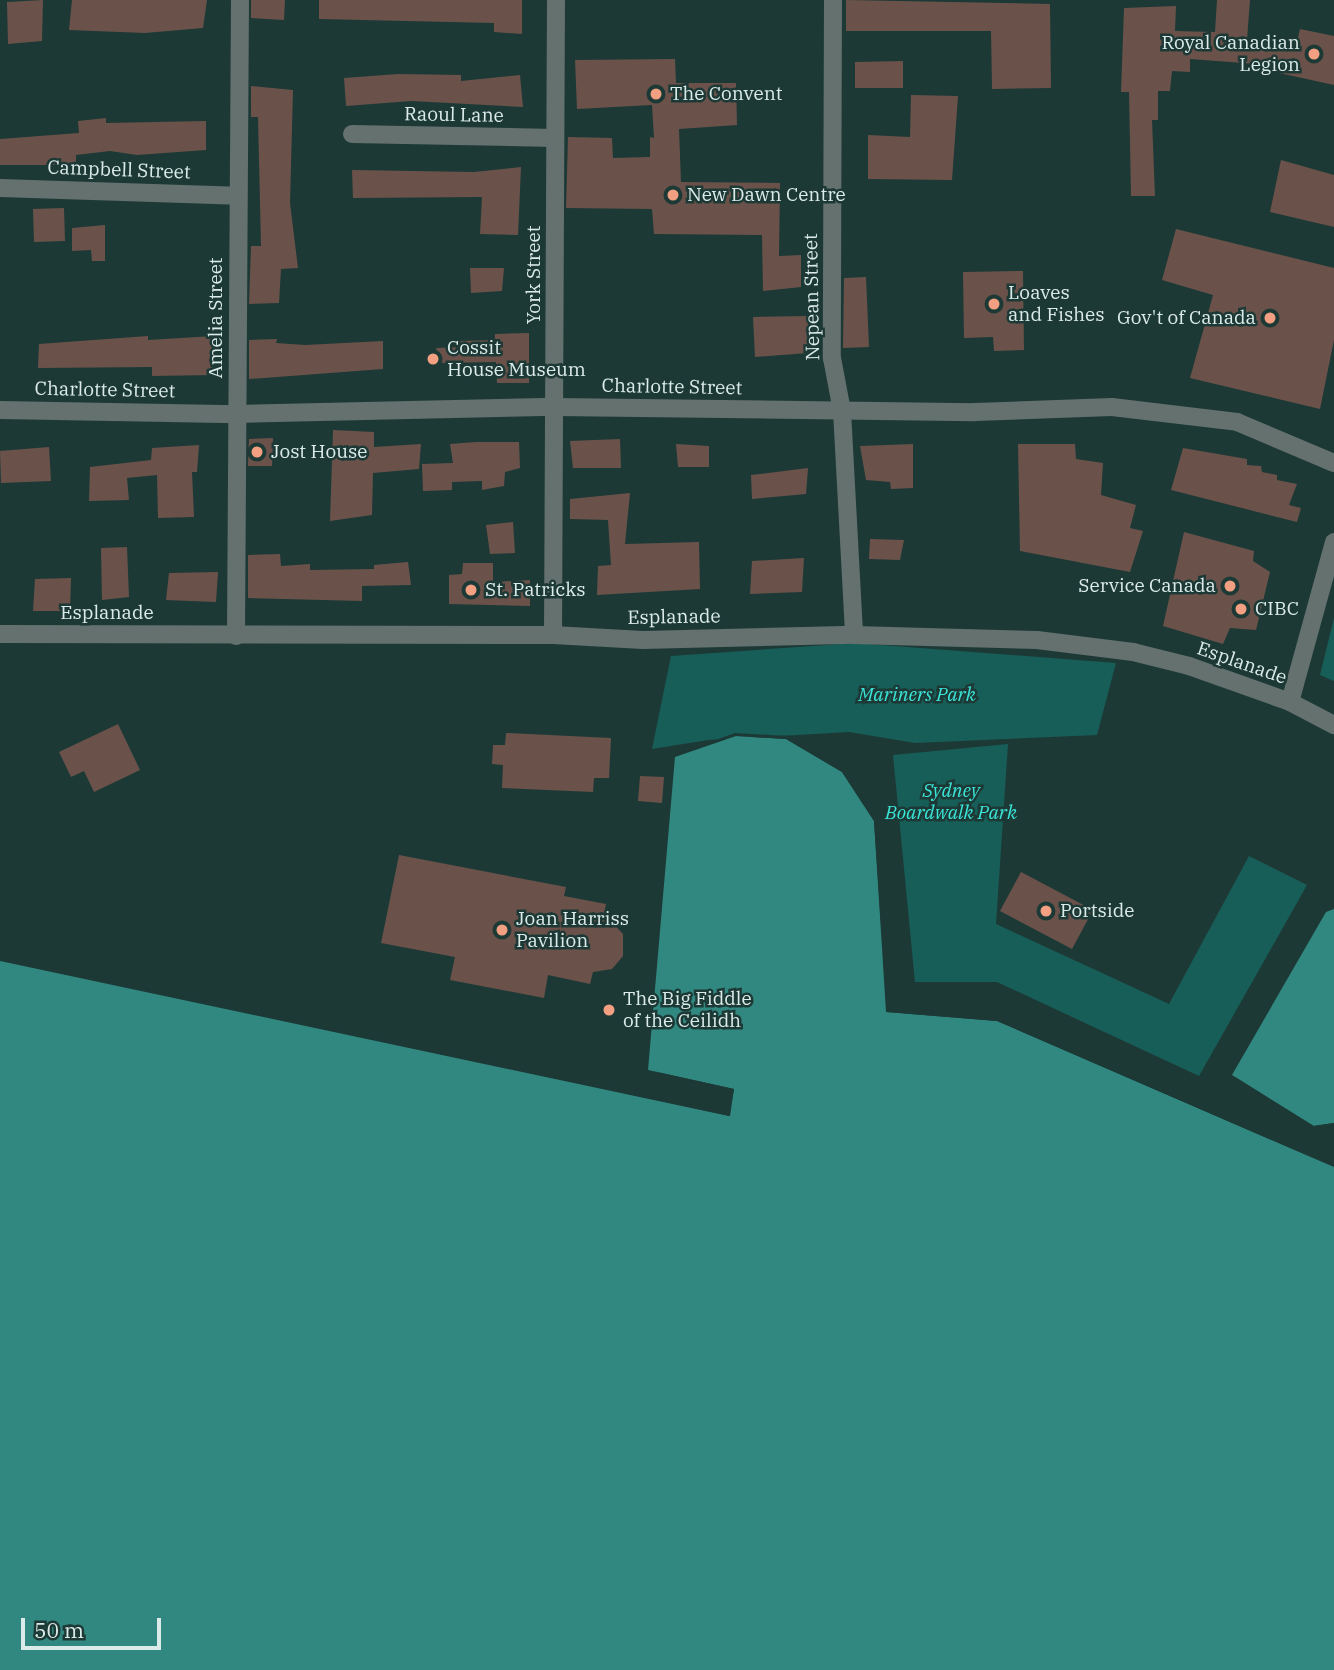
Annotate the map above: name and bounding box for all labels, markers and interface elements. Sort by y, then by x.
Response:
place label: Royal Canadian Legion [1161,32,1300,76]
marker: Royal Canadian Legion [1306,46,1322,62]
place label: The Convent [670,83,783,105]
marker: The Convent [648,86,664,102]
street label: Raoul Lane [404,103,504,127]
street label: Campbell Street [47,156,191,184]
place label: New Dawn Centre [687,184,846,206]
marker: New Dawn Centre [665,187,681,203]
street label: York Street [523,226,545,324]
street label: Nepean Street [799,233,825,361]
street label: Amelia Street [205,257,227,379]
place label: Loaves and Fishes [1008,282,1104,326]
marker: Loaves and Fishes [986,296,1002,312]
place label: Gov't of Canada [1117,307,1256,329]
marker: Gov't of Canada [1262,310,1278,326]
place label: Cossit House Museum [447,337,586,381]
marker: Cossit House Museum [425,351,441,367]
street label: Charlotte Street [602,374,742,400]
street label: Charlotte Street [35,377,175,403]
place label: Jost House [271,441,367,463]
marker: Jost House [249,444,265,460]
place label: Service Canada [1078,575,1216,597]
marker: Service Canada [1222,578,1238,594]
place label: St. Patricks [485,579,586,601]
marker: St. Patricks [463,582,479,598]
place label: CIBC [1255,598,1299,620]
marker: CIBC [1233,601,1249,617]
street label: Esplanade [60,602,154,624]
street label: Esplanade [627,605,721,629]
street label: Esplanade [1194,637,1290,689]
park label: Mariners Park [858,684,976,706]
park label: Sydney Boardwalk Park [885,780,1017,824]
place label: Portside [1060,900,1135,922]
marker: Portside [1038,903,1054,919]
place label: Joan Harriss Pavilion [516,908,629,952]
marker: Joan Harriss Pavilion [494,922,510,938]
place label: The Big Fiddle of the Ceilidh [623,988,752,1032]
marker: The Big Fiddle of the Ceilidh [601,1002,617,1018]
scale bar [24,1604,164,1648]
text: 50 m [34,1616,84,1644]

